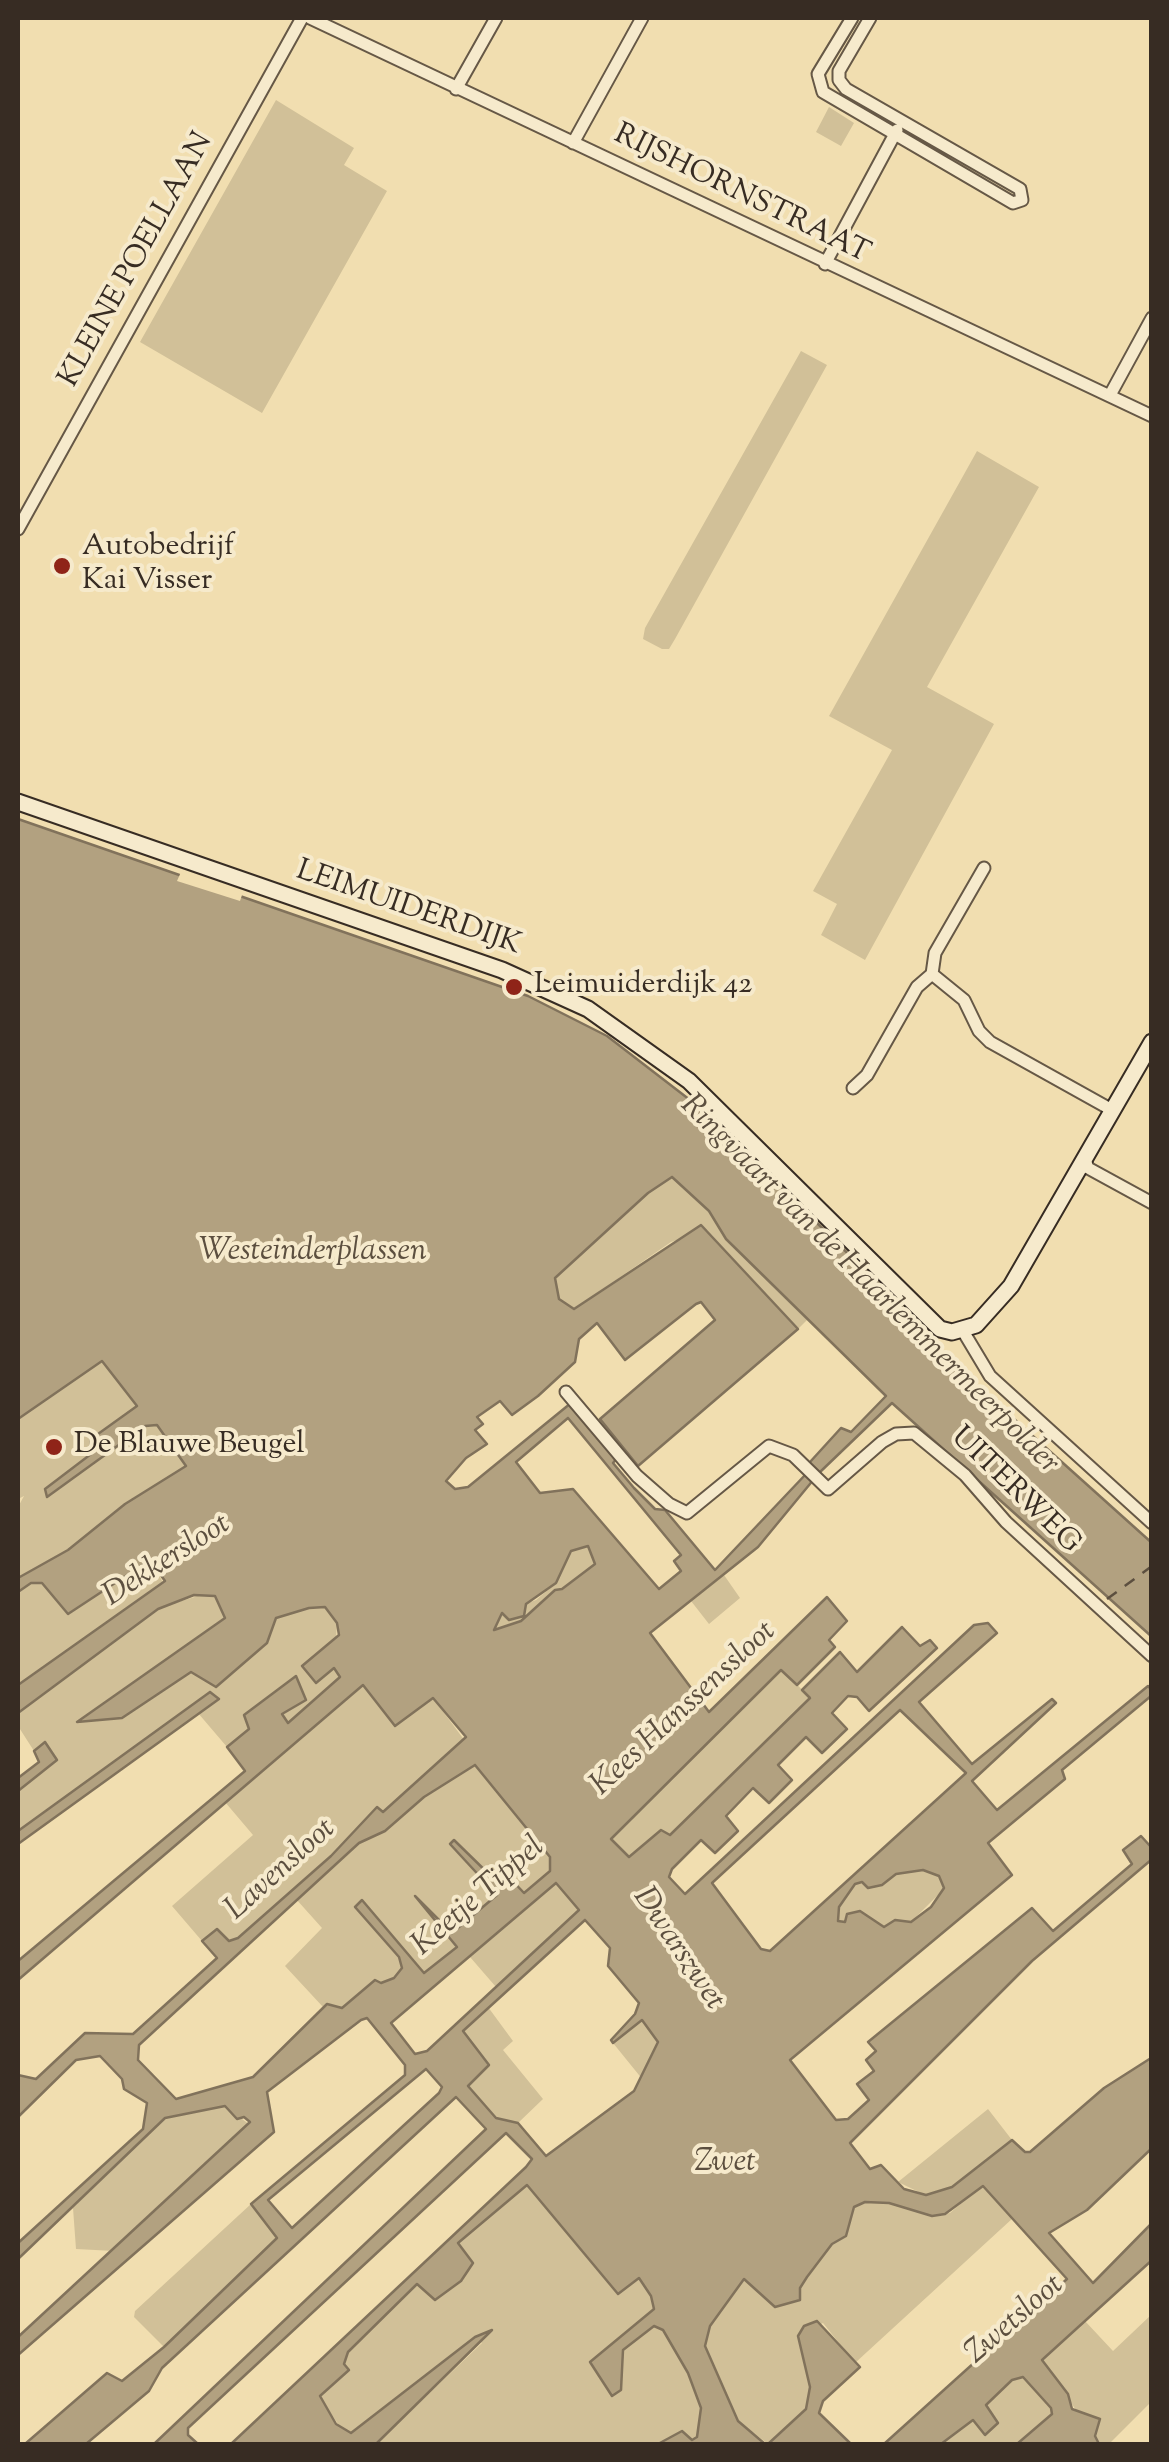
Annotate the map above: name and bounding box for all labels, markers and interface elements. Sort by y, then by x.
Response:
street label: RIJSHORNSTRAAT [607,118,875,274]
street label: KLEINE POELLAAN [53,127,223,395]
place label: Autobedrijf Kai Visser [82,531,234,602]
marker: Autobedrijf Kai Visser [51,555,73,577]
street label: LEIMUIDERDIJK [291,855,525,965]
place label: Leimuiderdijk 42 [534,969,752,1005]
marker: Leimuiderdijk 42 [503,976,525,998]
water label: Ringvaart van de Haarlemmermeerpolder [670,1088,1066,1484]
water label: Westeinderplassen [199,1235,427,1273]
street label: UITERWEG [941,1421,1087,1563]
place label: De Blauwe Beugel [74,1429,305,1465]
marker: De Blauwe Beugel [43,1436,65,1458]
water label: Dekkersloot [97,1507,239,1617]
water label: Kees Hanssenssloot [584,1614,786,1806]
water label: Lavensloot [219,1811,345,1931]
water label: Keetje Tippel [406,1830,554,1966]
water label: Dwarszwet [622,1881,732,2019]
water label: Zwet [694,2146,756,2184]
water label: Zwetsloot [959,2268,1073,2374]

